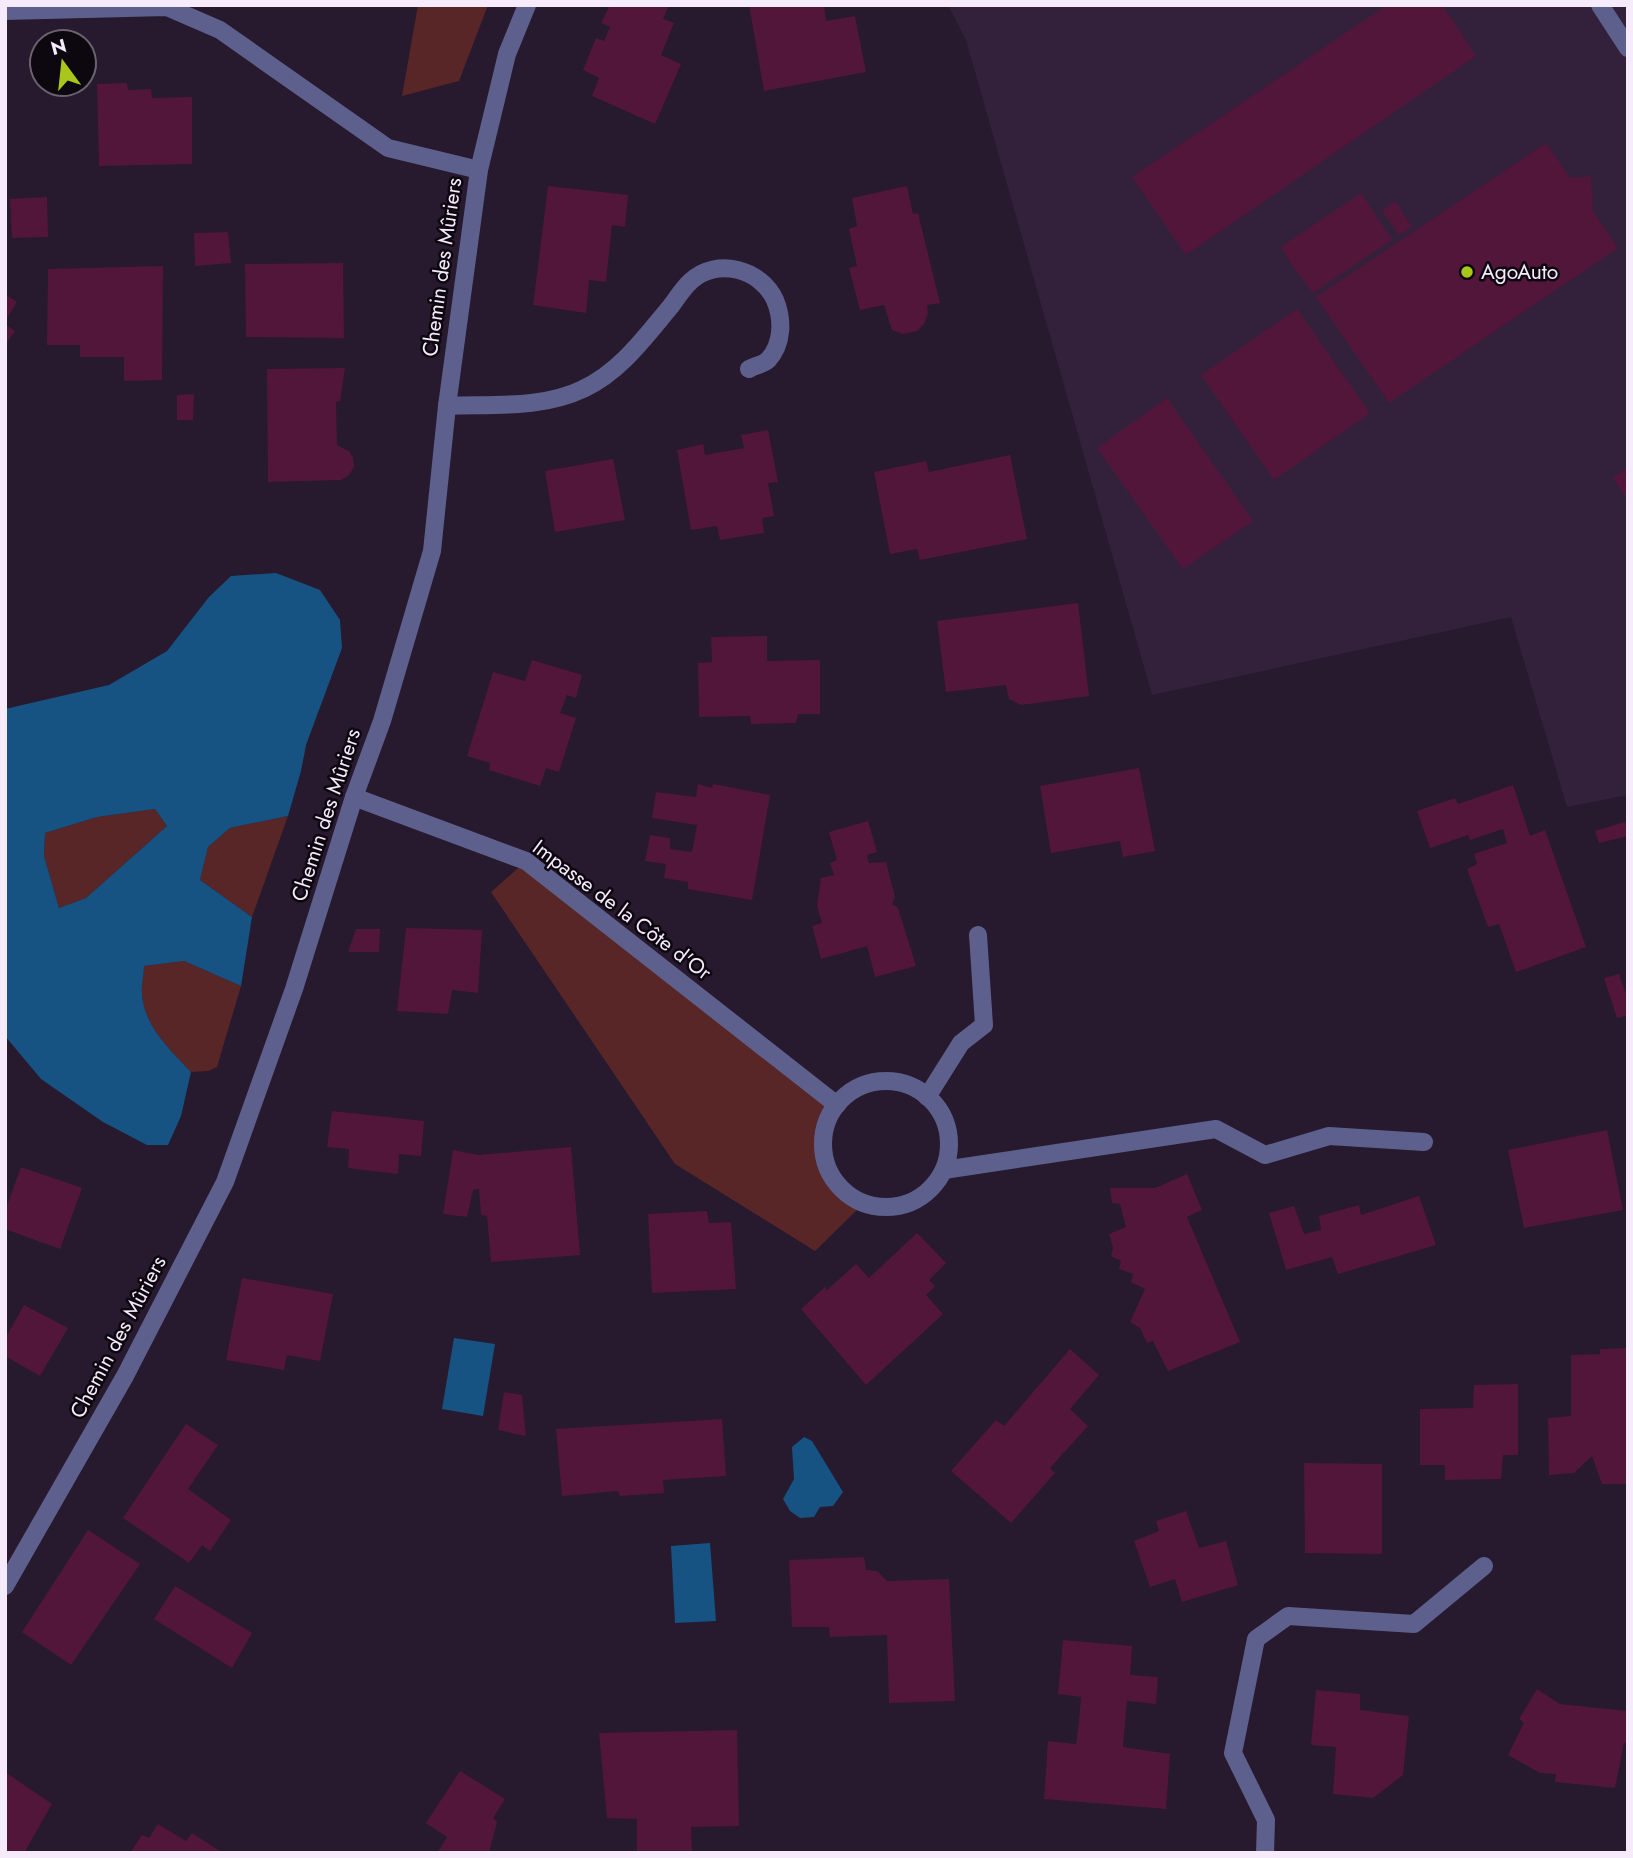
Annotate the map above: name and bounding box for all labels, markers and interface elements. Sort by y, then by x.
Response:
north arrow [28,28,98,98]
text: N [48,32,70,62]
street label: Chemin des Mûriers [415,176,469,358]
place label: AgoAuto [1481,257,1558,287]
marker: AgoAuto [1459,264,1475,280]
street label: Chemin des Mûriers [284,725,368,905]
street label: Impasse de la Côte d'Or [526,833,718,988]
street label: Chemin des Mûriers [62,1250,174,1424]

